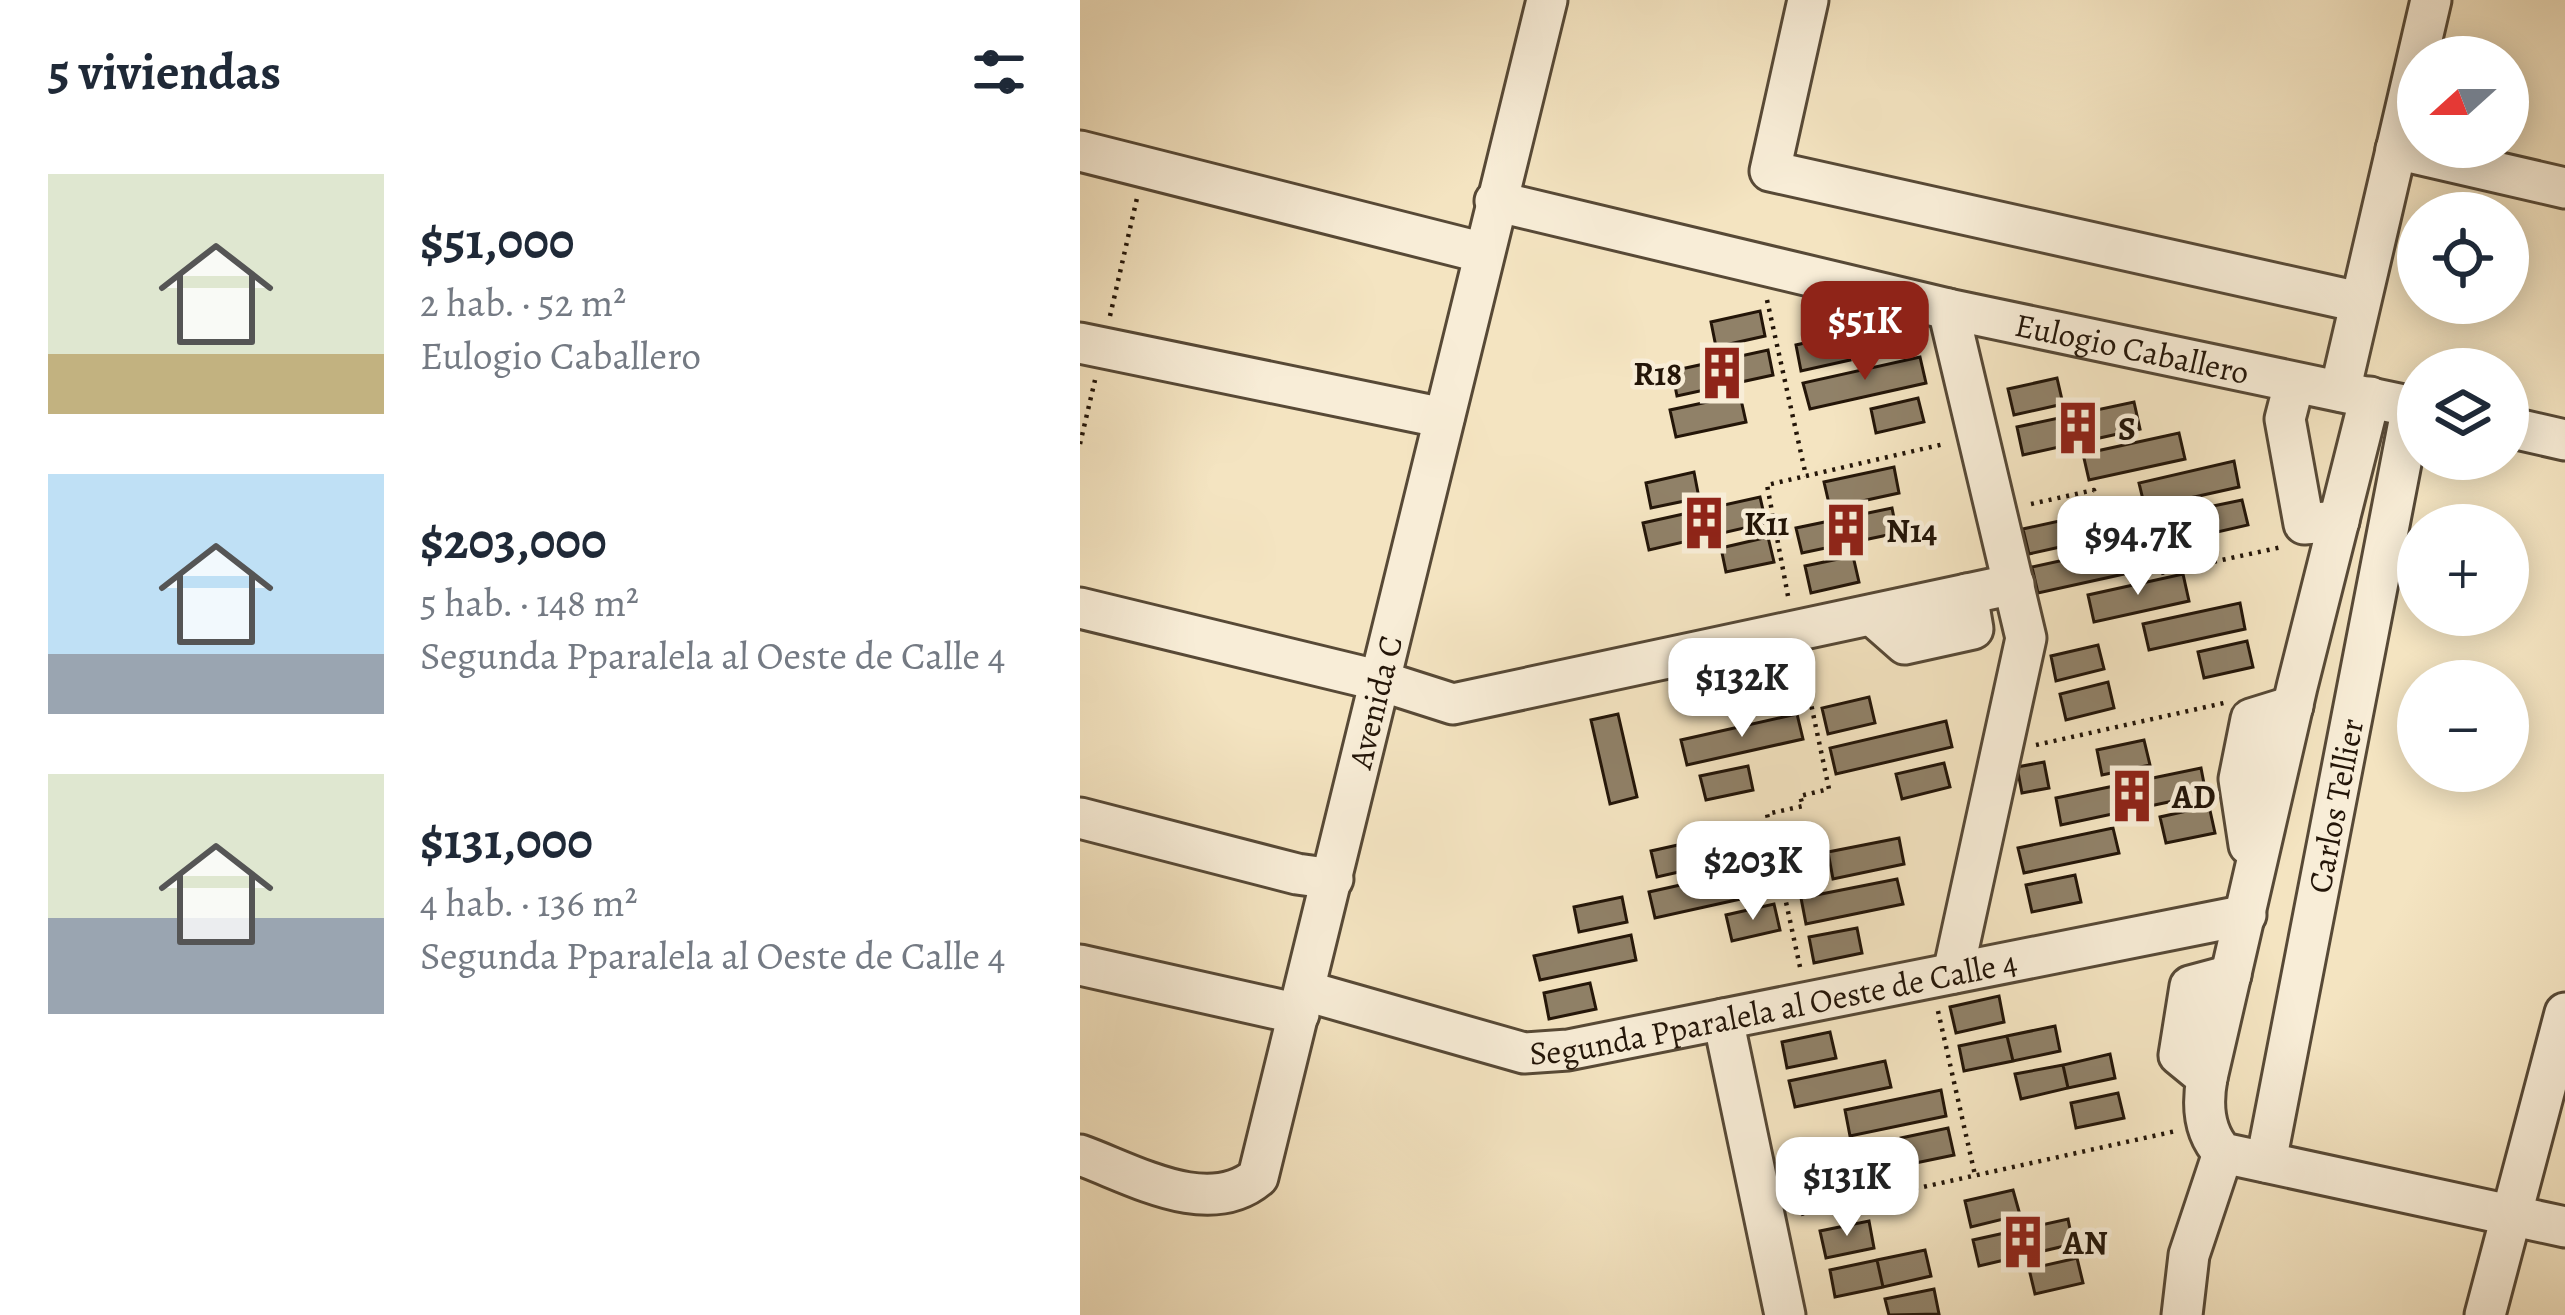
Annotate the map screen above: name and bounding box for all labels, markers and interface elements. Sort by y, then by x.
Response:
north arrow [2397,36,2529,168]
map controls [2397,36,2529,792]
text: 5 viviendas [48,37,281,107]
icon: filters [966,39,1032,105]
button: locate [2397,192,2529,324]
text: $51,000 [420,206,574,276]
icon: home [144,222,288,366]
text: 2 hab. · 52 m² [420,276,626,329]
pin: $51K [1794,281,1936,383]
text: $51K [1828,293,1902,346]
street label: Eulogio Caballero [2011,301,2253,394]
text: Eulogio Caballero [420,329,701,382]
building icon: R18 [1693,344,1751,402]
button: layers [2397,348,2529,480]
place label: R18 [1633,351,1682,396]
building icon: S [2049,399,2107,457]
place label: S [2118,406,2136,451]
building icon: K11 [1675,494,1733,552]
pin: $94.7K [2040,496,2236,598]
place label: K11 [1744,501,1789,546]
building icon: N14 [1817,501,1875,559]
button: + [2397,504,2529,636]
text: $203,000 [420,506,607,576]
place label: N14 [1886,508,1937,553]
text: $94.7K [2084,508,2192,561]
icon: home [144,522,288,666]
text: 5 hab. · 148 m² [420,576,639,629]
text: Segunda Pparalela al Oeste de Calle 4 [420,629,1005,682]
street label: Avenida C [1336,631,1413,774]
pin: $132K [1658,638,1826,740]
text: $132K [1695,650,1789,703]
button: − [2397,660,2529,792]
street label: Carlos Tellier [2296,715,2374,897]
building icon: AD [2103,767,2161,825]
place label: AD [2171,774,2216,819]
text: $131,000 [420,806,593,876]
pin: $203K [1669,821,1837,923]
icon: home [144,822,288,966]
text: $203K [1703,833,1803,886]
text: 4 hab. · 136 m² [420,876,638,929]
text: Segunda Pparalela al Oeste de Calle 4 [420,929,1005,982]
street label: Segunda Pparalela al Oeste de Calle 4 [1528,939,2021,1075]
pin: $131K [1763,1137,1931,1239]
text: $131K [1803,1149,1891,1202]
building icon: AN [1994,1213,2052,1271]
place label: AN [2062,1220,2108,1265]

